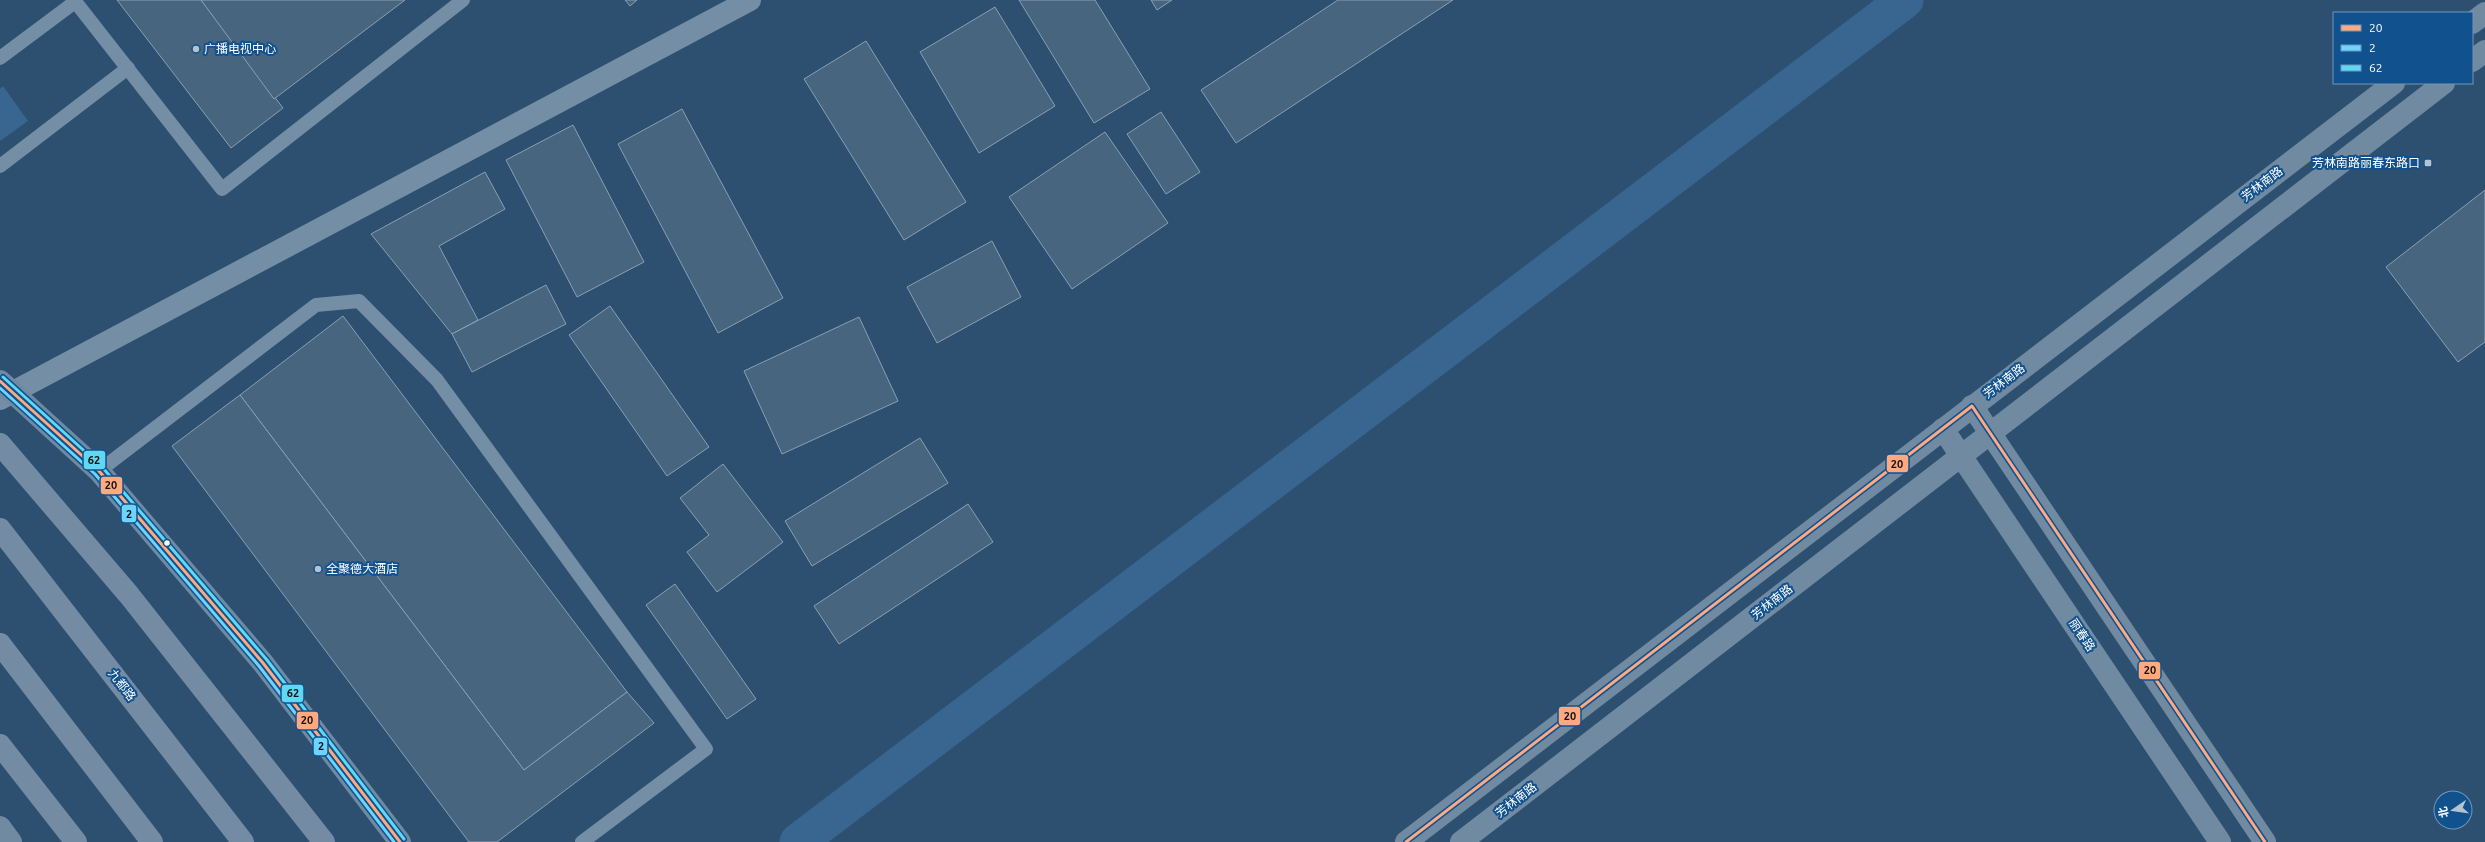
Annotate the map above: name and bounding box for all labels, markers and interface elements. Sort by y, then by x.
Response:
legend [2333,12,2473,84]
text: 20 [2369,21,2383,34]
text: 2 [2369,41,2376,54]
place label: 广播电视中心 [204,42,276,55]
marker: 广播电视中心 [191,44,201,54]
text: 62 [2369,61,2383,74]
place label: 芳林南路丽春东路口 [2312,156,2420,169]
marker: 芳林南路丽春东路口 [2423,158,2433,168]
street label: 芳林南路 [2239,164,2285,203]
street label: 芳林南路 [1981,361,2027,400]
line badge: 62 [83,450,106,470]
text: 62 [88,454,100,466]
line badge: 20 [1886,454,1909,473]
text: 20 [1891,458,1903,470]
line badge: 20 [100,476,123,495]
text: 20 [105,479,117,491]
line badge: 2 [121,504,137,523]
text: 2 [126,508,132,520]
unlabelled marker [162,538,172,548]
place label: 全聚德大酒店 [326,562,398,575]
marker: 全聚德大酒店 [313,564,323,574]
street label: 芳林南路 [1749,582,1795,622]
street label: 丽春路 [2067,616,2098,653]
line badge: 20 [2138,661,2161,680]
text: 20 [2144,664,2156,676]
street label: 九都路 [106,667,139,703]
line badge: 62 [281,684,304,703]
text: 62 [287,687,299,699]
line badge: 20 [1558,706,1581,726]
text: 20 [1564,710,1576,722]
line badge: 20 [296,711,319,730]
text: 20 [301,714,313,726]
line badge: 2 [313,737,328,756]
text: 2 [318,740,324,752]
street label: 芳林南路 [1493,780,1539,820]
north arrow [2433,790,2473,830]
text: 北 [2436,806,2450,819]

